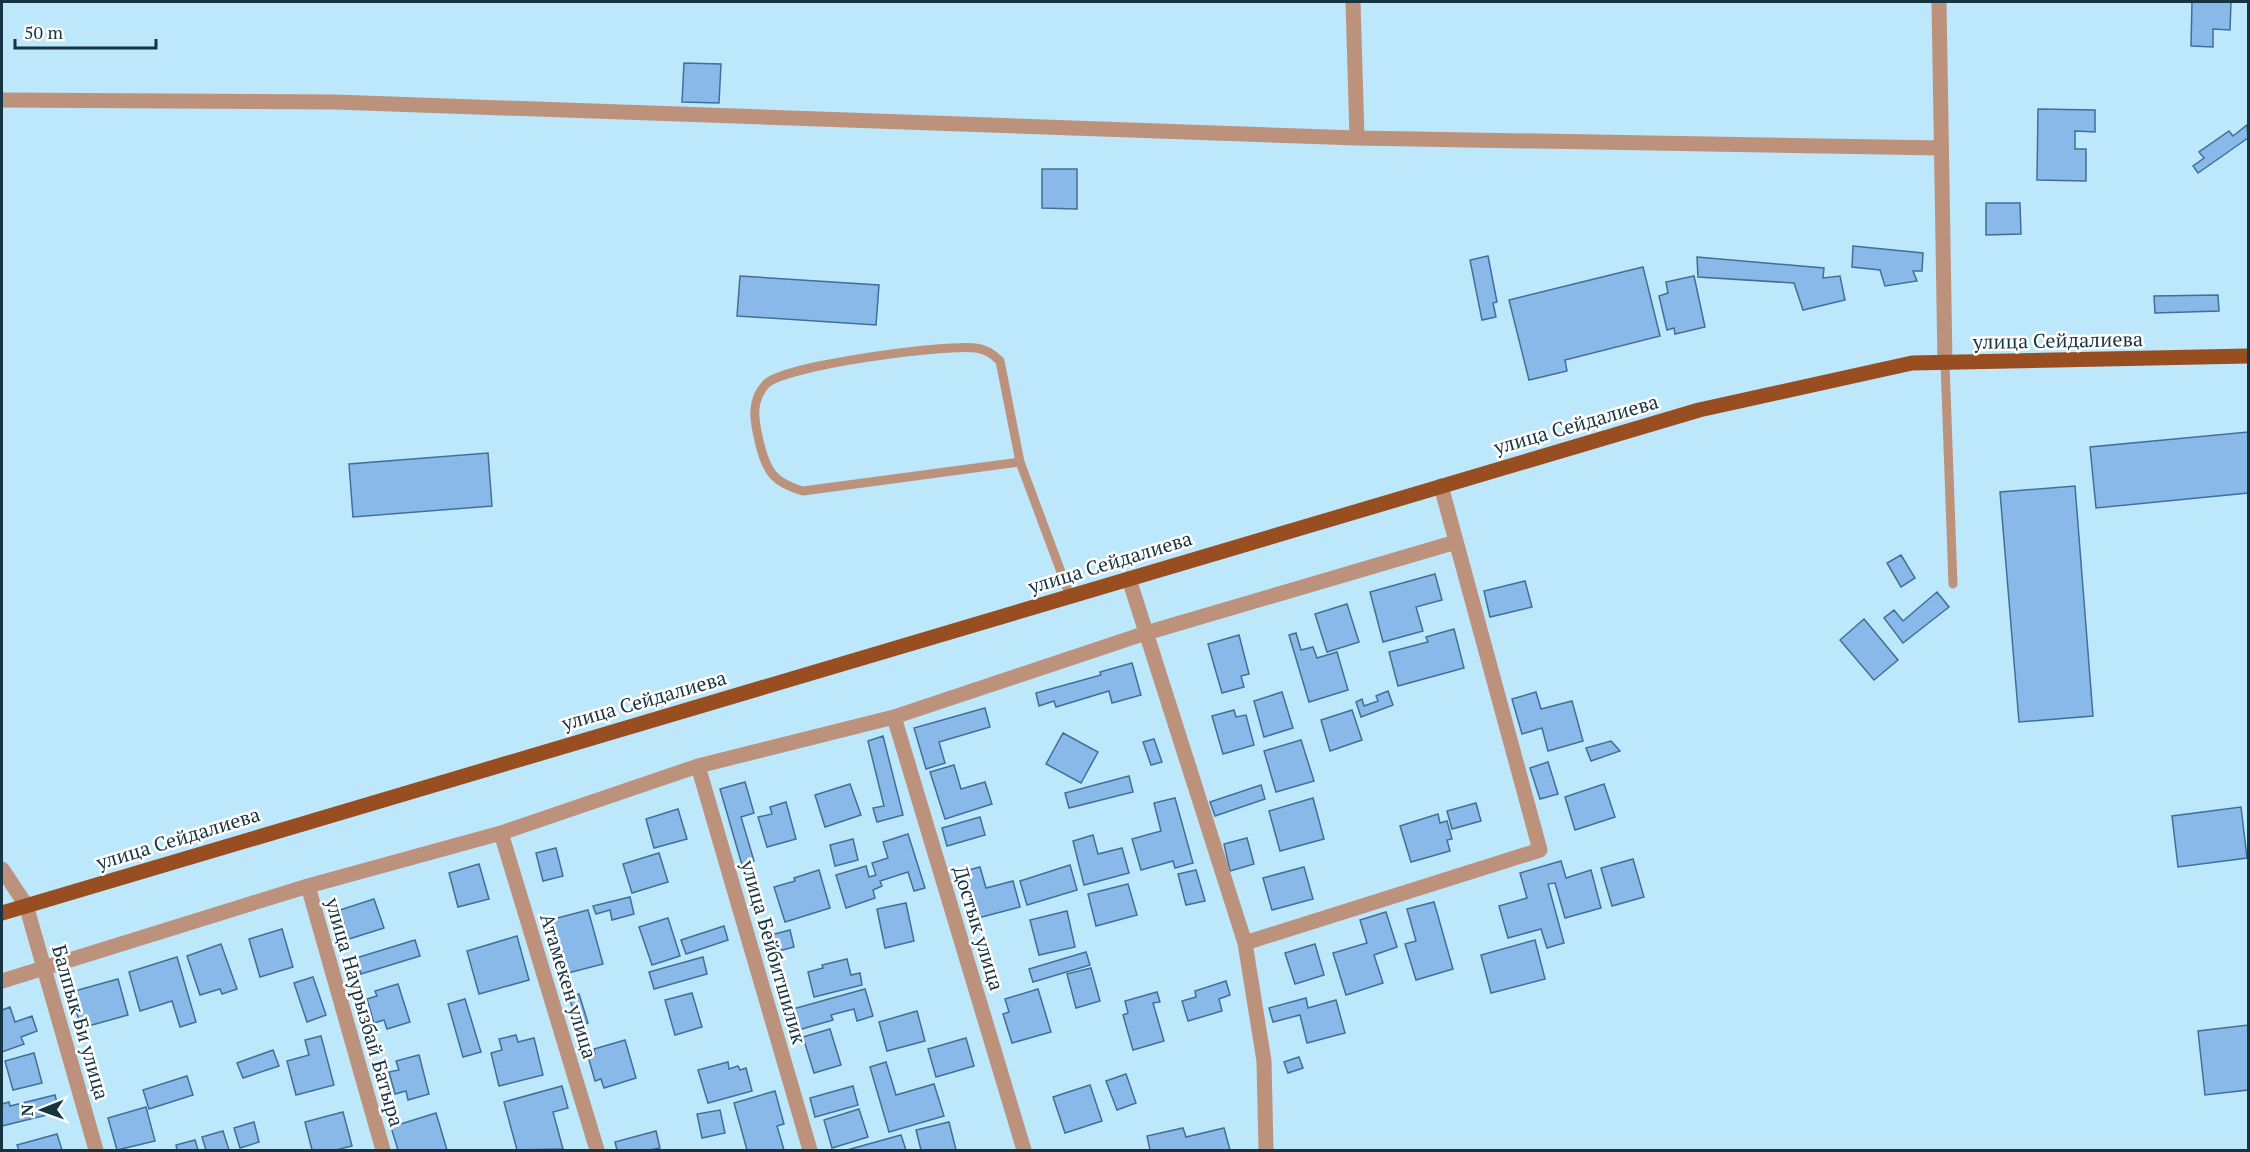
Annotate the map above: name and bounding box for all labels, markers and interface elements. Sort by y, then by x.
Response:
scale bar [15,12,156,50]
text: 50 m [24,20,64,44]
street label: улица Сейдалиева [1972,325,2143,355]
street label: улица Сейдалиева [1490,388,1661,461]
street label: улица Сейдалиева [1024,524,1195,600]
street label: улица Сейдалиева [558,664,729,737]
street label: улица Сейдалиева [92,800,263,876]
street label: улица Бейбитшилик [735,856,813,1047]
street label: Достык улица [947,862,1011,994]
street label: улица Наурызбай Батыра [319,893,411,1130]
street label: Атамекен улица [534,910,604,1062]
street label: Балпык Би улица [46,941,116,1103]
north arrow [12,1080,72,1140]
text: N [16,1104,38,1117]

